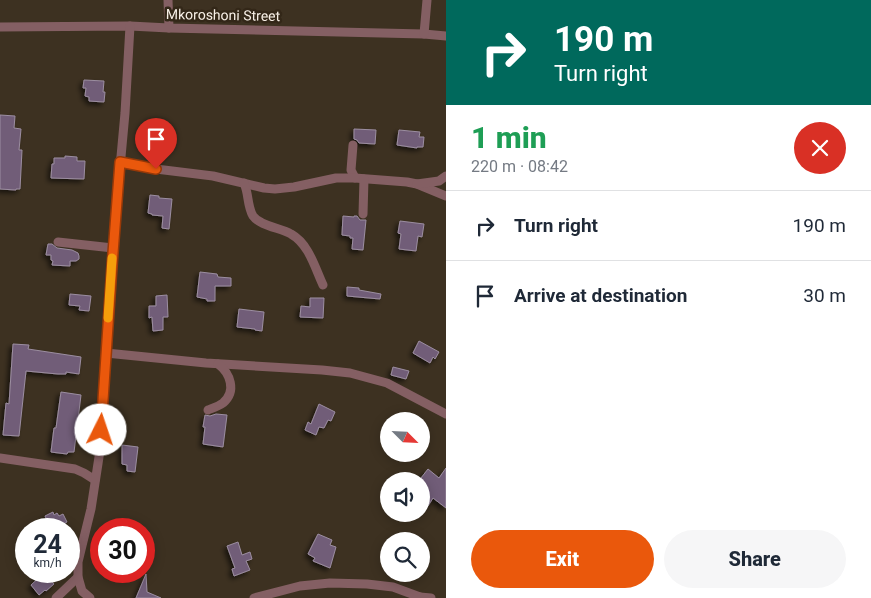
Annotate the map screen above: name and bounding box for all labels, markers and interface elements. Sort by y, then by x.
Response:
street label: Mkoroshoni Street [166,6,281,24]
text: 190 m [554,19,653,60]
icon: right [471,20,536,85]
text: Turn right [554,61,648,86]
pin [135,118,177,169]
text: 1 min [471,120,547,155]
button: close [794,122,846,174]
icon: arrive [142,125,170,153]
text: 220 m · 08:42 [471,157,568,176]
icon: right [471,212,499,240]
text: Turn right [514,214,598,237]
text: 190 m [793,214,846,237]
icon: arrive [471,282,499,310]
text: Arrive at destination [514,284,687,307]
text: 30 m [803,284,846,307]
position arrow [74,403,126,455]
north arrow [380,412,430,462]
map controls [380,412,430,582]
button: sound [380,472,430,522]
speed limit sign: 30 [90,518,155,583]
text: 24 [33,530,62,559]
button: Exit [471,530,654,588]
button: Share [664,530,846,588]
button: search [380,532,430,582]
text: km/h [33,556,62,570]

